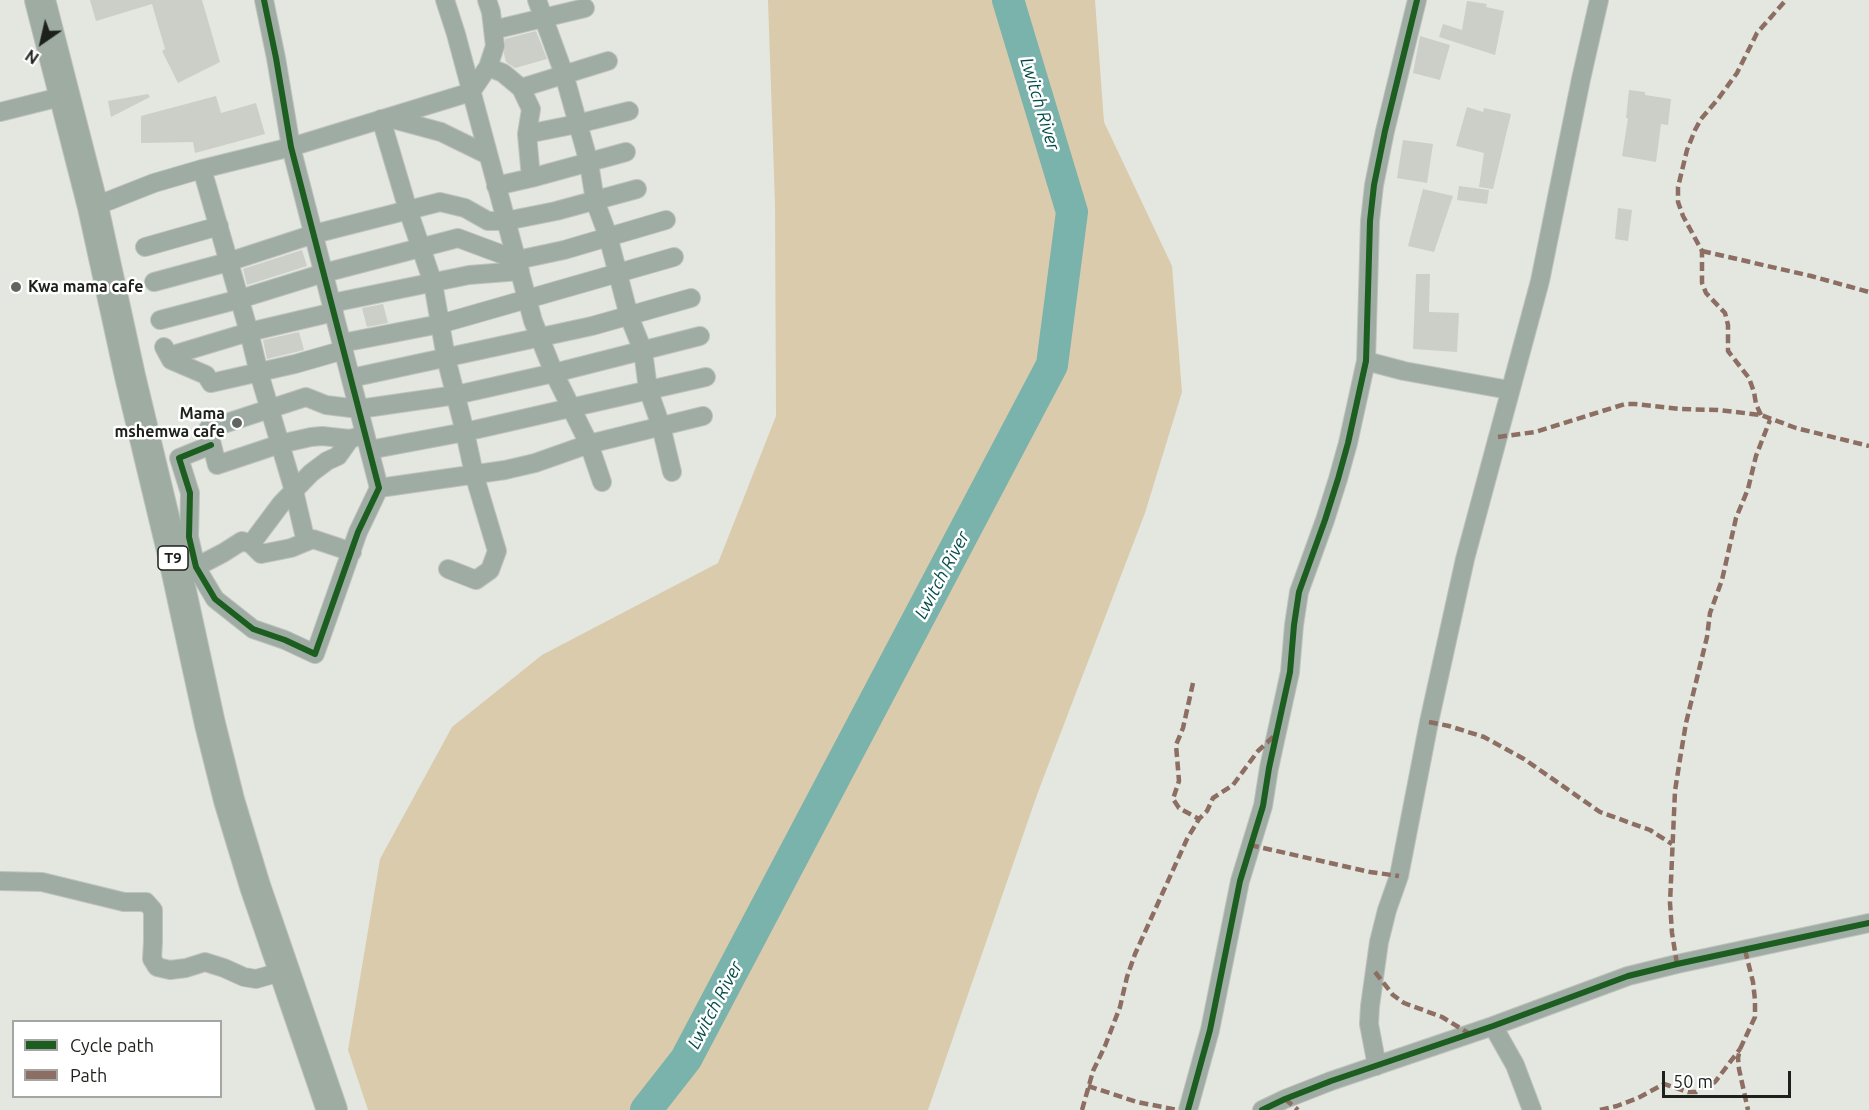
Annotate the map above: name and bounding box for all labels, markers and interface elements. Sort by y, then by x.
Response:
north arrow [12,12,72,72]
text: N [22,46,42,68]
water label: Lwitch River [1016,55,1064,153]
place label: Kwa mama cafe [28,277,143,297]
marker: Kwa mama cafe [9,280,23,294]
place label: Mama mshemwa cafe [114,404,225,442]
marker: Mama mshemwa cafe [230,416,244,430]
water label: Lwitch River [910,528,974,622]
road number: T9 [158,546,188,570]
water label: Lwitch River [683,958,747,1052]
legend [12,1020,222,1098]
text: Cycle path [70,1035,154,1055]
scale bar [1665,1059,1794,1097]
text: Path [70,1065,107,1085]
text: 50 m [1673,1071,1713,1091]

